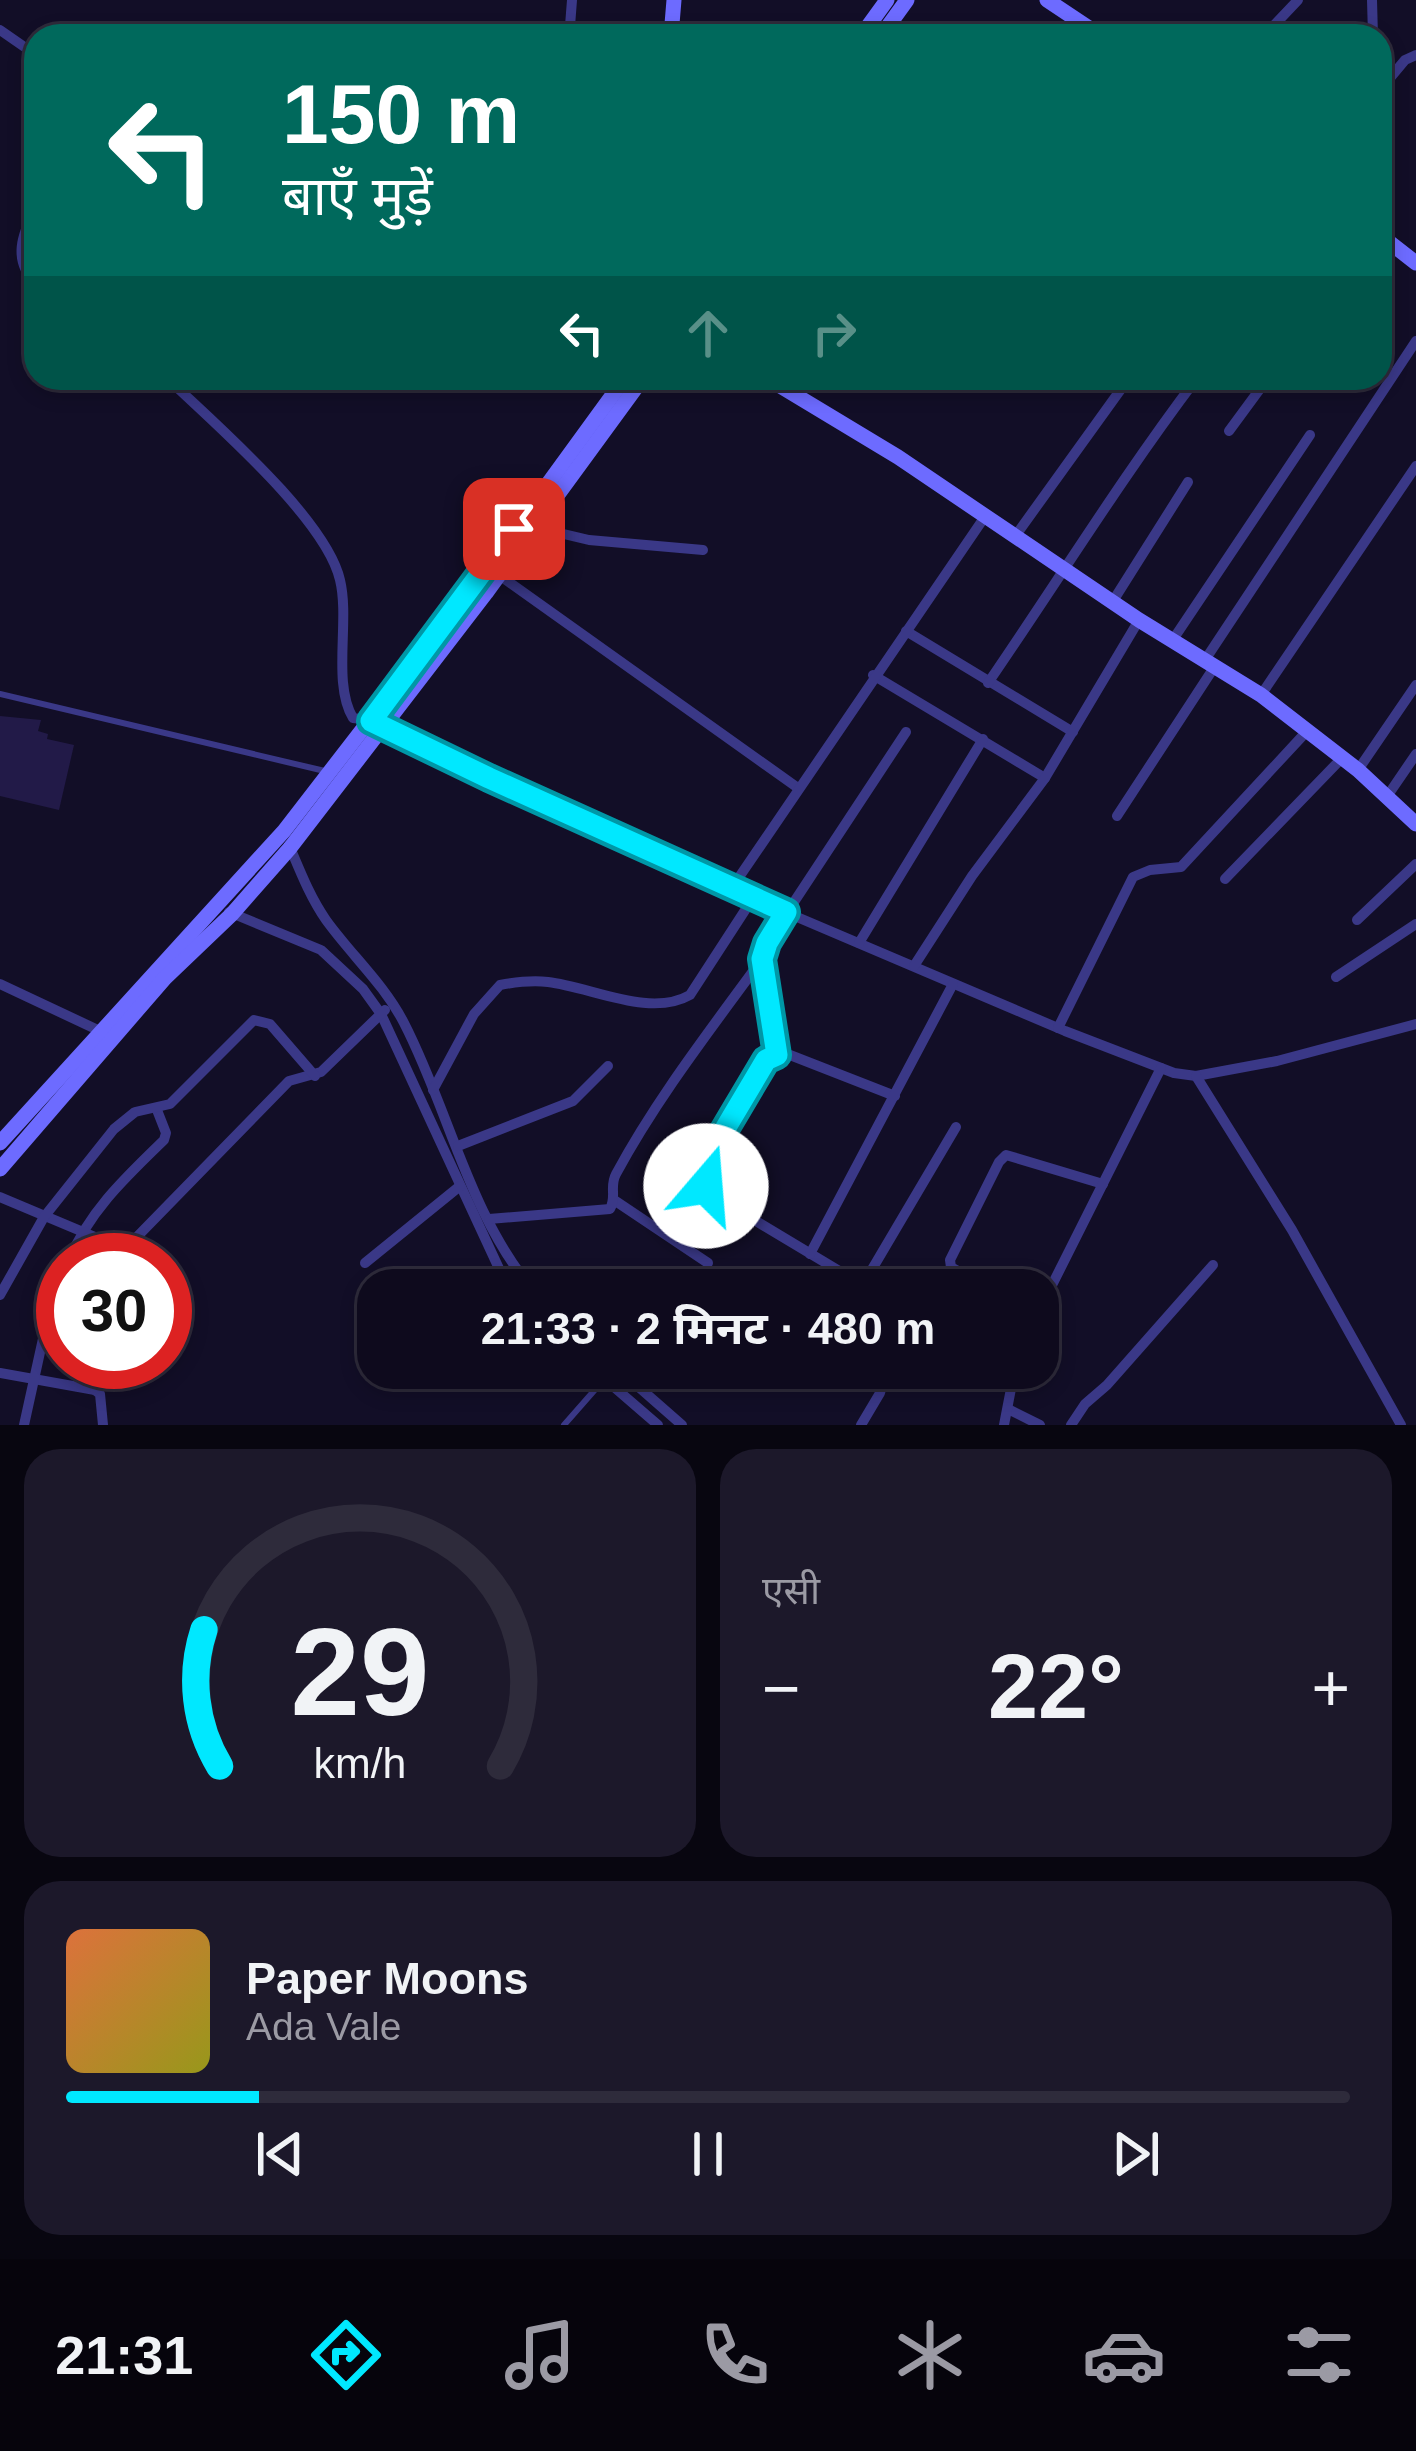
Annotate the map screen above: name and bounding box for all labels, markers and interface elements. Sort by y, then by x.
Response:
text: 150 m [282,67,520,161]
icon: left [84,72,240,228]
text: बाएँ मुड़ें [282,166,433,226]
icon: left [549,300,615,366]
icon: ahead [675,300,741,366]
icon: right [801,300,867,366]
pin [463,478,565,580]
icon: arrive [481,496,547,562]
position arrow [643,1123,769,1249]
speed limit sign: 30 [36,1233,192,1389]
text: 21:33 · 2 मिनट · 480 m [481,1303,935,1354]
text: एसी [762,1569,820,1612]
text: 29 [291,1602,429,1741]
text: 22° [988,1637,1124,1737]
text: − [762,1651,801,1725]
text: + [1311,1651,1350,1725]
text: km/h [314,1739,406,1787]
text: Paper Moons [246,1953,529,2004]
text: Ada Vale [246,2005,401,2048]
icon: previous [247,2121,313,2187]
icon: pause [675,2121,741,2187]
icon: next [1103,2121,1169,2187]
icon: directions [304,2313,388,2397]
icon: music [498,2313,582,2397]
icon: phone [693,2313,777,2397]
icon: climate [888,2313,972,2397]
icon: car [1082,2313,1166,2397]
icon: filters [1277,2313,1361,2397]
text: 21:31 [55,2325,193,2385]

